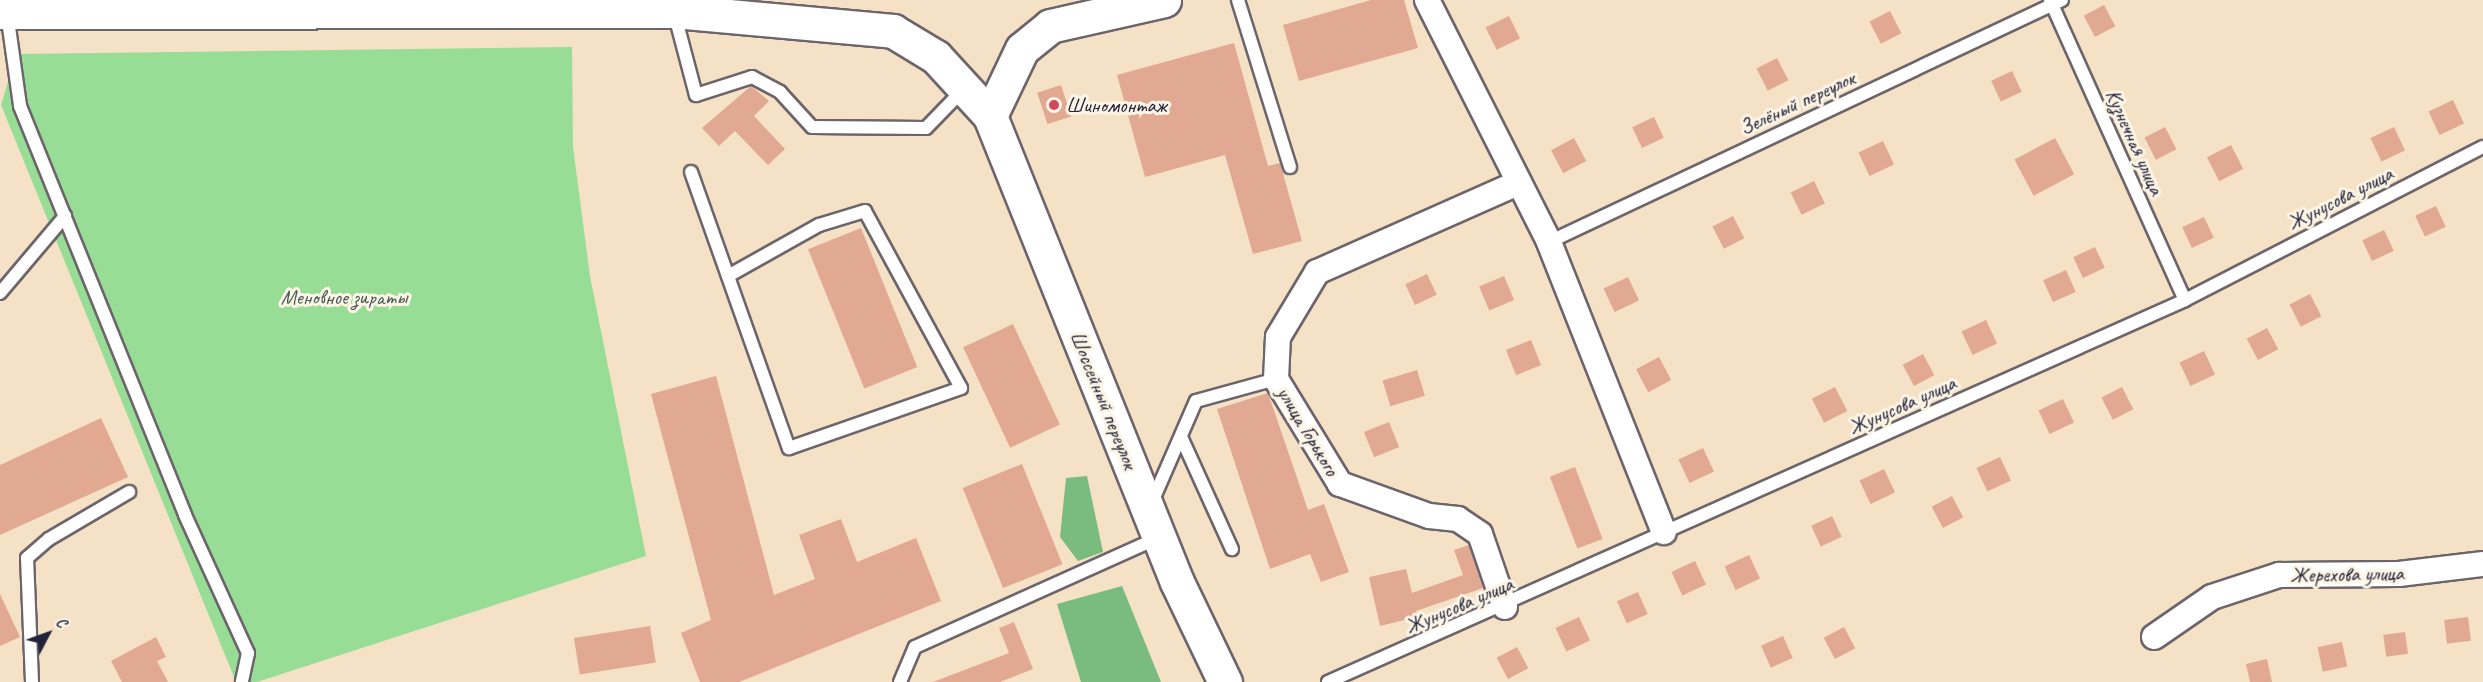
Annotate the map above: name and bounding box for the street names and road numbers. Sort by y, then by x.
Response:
street label: Зелёный переулок [1735,65,1859,141]
street label: Кузнечная улица [2100,84,2170,200]
street label: Жунусова улица [2283,160,2397,236]
street label: Шоссейный переулок [1065,327,1143,473]
street label: Жунусова улица [1844,370,1960,440]
street label: улица Горького [1272,382,1344,480]
street label: Жерехова улица [2290,560,2404,588]
street label: Жунусова улица [1401,571,1517,639]

